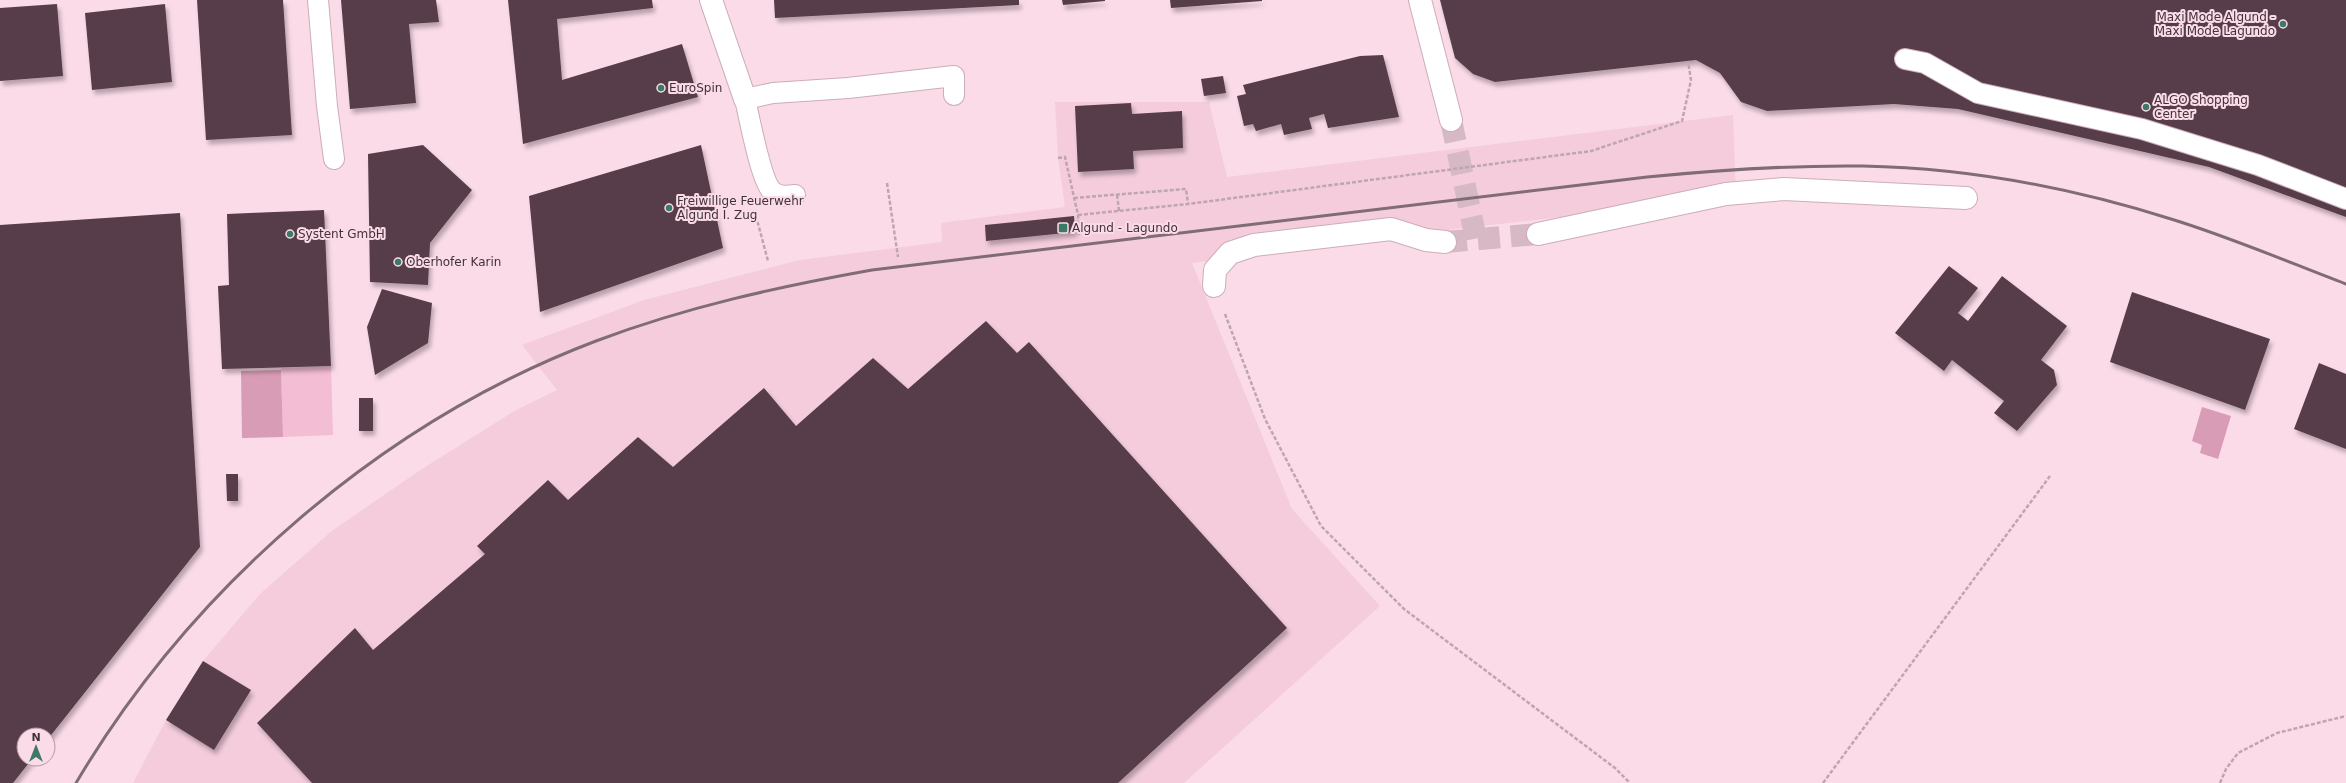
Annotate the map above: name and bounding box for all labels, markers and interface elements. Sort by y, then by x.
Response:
place label: Maxi Mode Algund - Maxi Mode Lagundo [2155,10,2275,38]
marker: Maxi Mode Algund - Maxi Mode Lagundo [2278,19,2288,29]
place label: EuroSpin [669,81,722,95]
marker: EuroSpin [656,83,666,93]
place label: ALGO Shopping Center [2154,93,2248,121]
marker: ALGO Shopping Center [2141,102,2151,112]
place label: Freiwillige Feuerwehr Algund I. Zug [677,194,804,222]
marker: Freiwillige Feuerwehr Algund I. Zug [664,203,674,213]
place label: Algund - Lagundo [1072,221,1178,235]
marker: Algund - Lagundo [1057,222,1069,234]
place label: Systent GmbH [298,227,385,241]
marker: Systent GmbH [285,229,295,239]
place label: Oberhofer Karin [406,255,501,269]
marker: Oberhofer Karin [393,257,403,267]
north arrow [16,727,56,767]
text: N [31,731,41,744]

